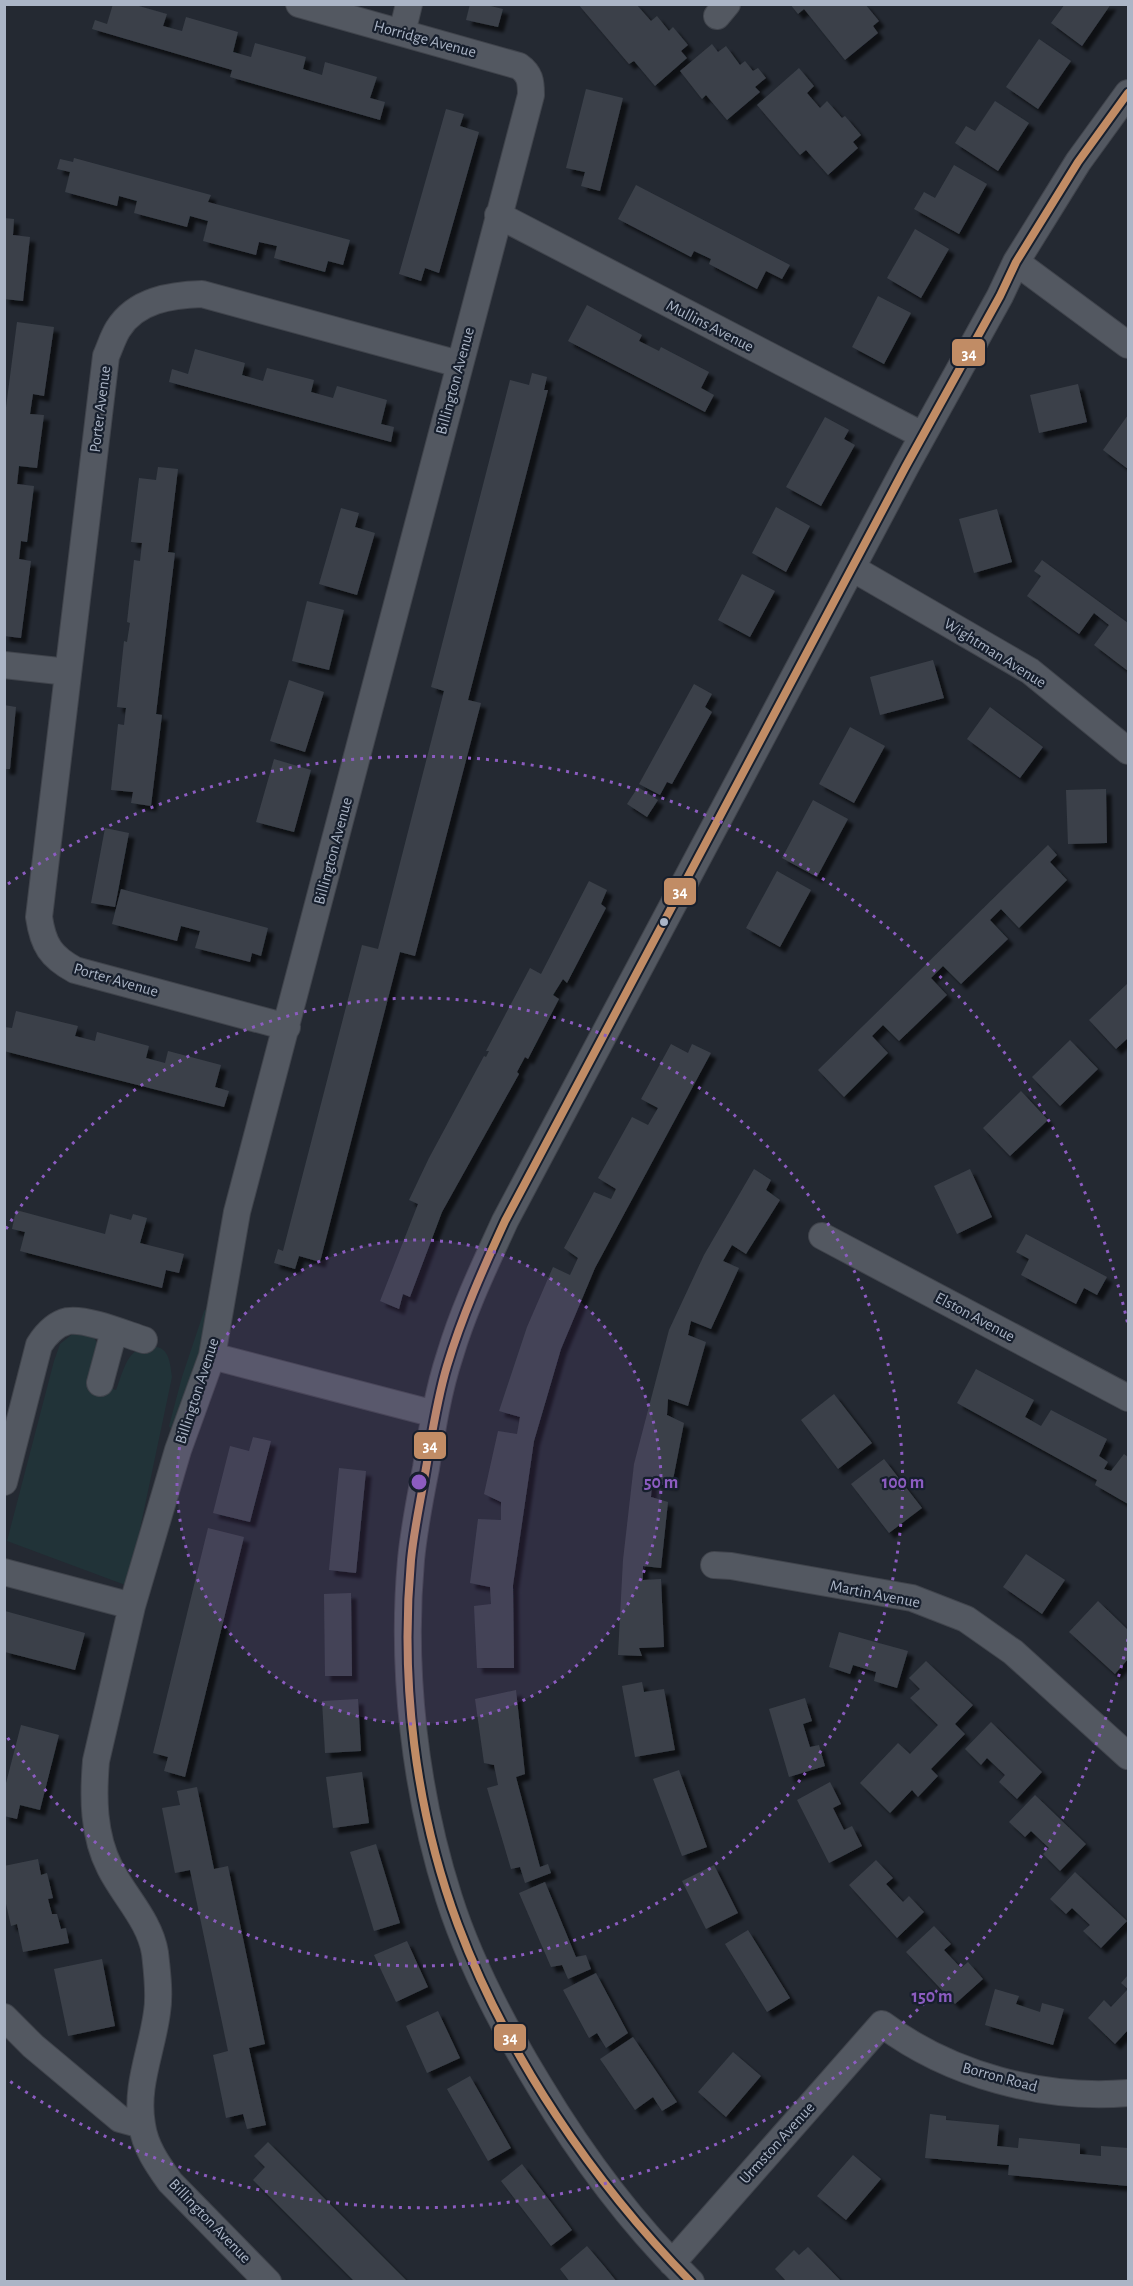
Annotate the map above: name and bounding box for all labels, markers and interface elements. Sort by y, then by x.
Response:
street label: Horridge Avenue [372,18,478,60]
street label: Mullins Avenue [664,297,756,355]
street label: Billington Avenue [433,326,477,436]
line badge: 34 [951,338,986,367]
text: 34 [962,346,976,362]
street label: Porter Avenue [87,365,113,453]
street label: Wightman Avenue [941,615,1049,691]
street label: Billington Avenue [311,796,355,906]
line badge: 34 [663,877,697,906]
text: 34 [673,884,687,900]
unlabelled marker [658,916,670,928]
street label: Porter Avenue [72,960,160,1000]
street label: Elston Avenue [933,1289,1017,1345]
street label: Billington Avenue [172,1336,222,1446]
line badge: 34 [413,1431,447,1460]
text: 34 [423,1438,437,1454]
centre of rings [409,1472,429,1492]
text: 50 m [644,1474,678,1492]
text: 100 m [882,1474,924,1492]
street label: Martin Avenue [829,1577,921,1611]
text: 150 m [912,1988,952,2006]
line badge: 34 [493,2023,527,2052]
text: 34 [503,2030,517,2046]
street label: Borron Road [961,2059,1039,2095]
street label: Urmston Avenue [736,2099,818,2187]
street label: Billington Avenue [166,2176,254,2266]

